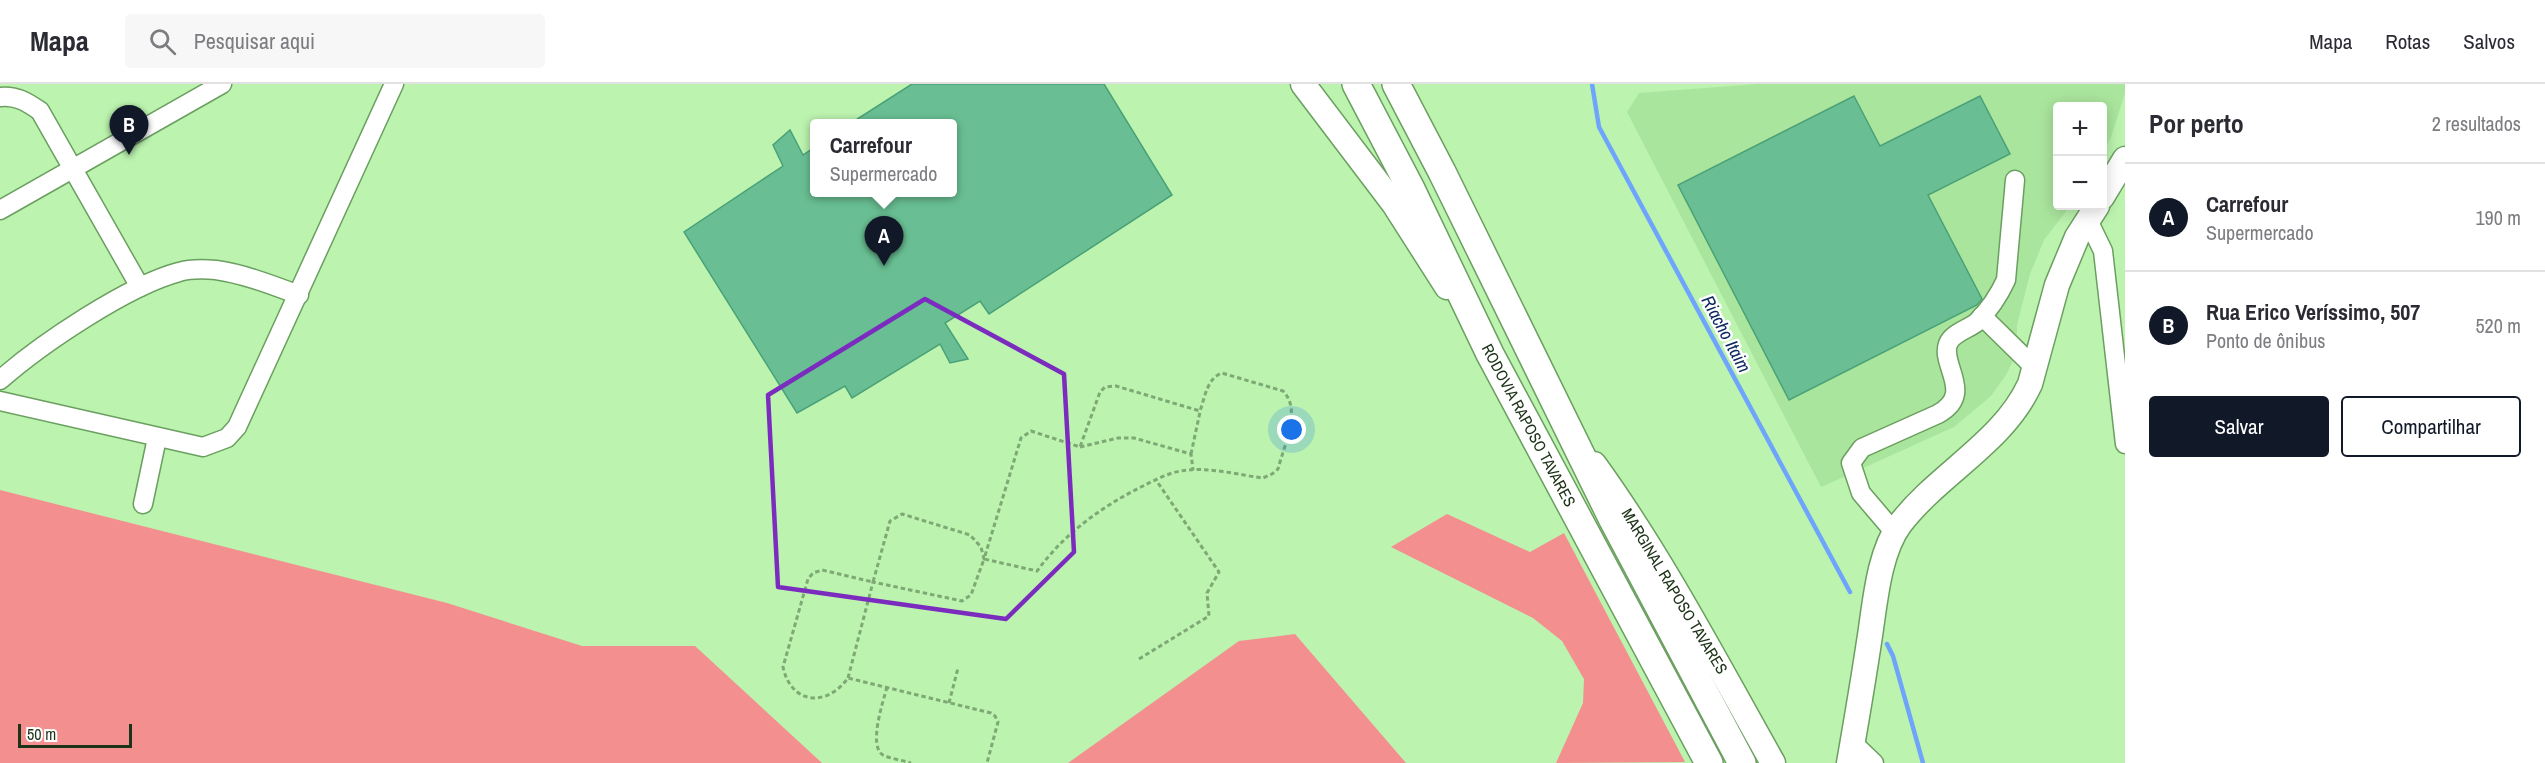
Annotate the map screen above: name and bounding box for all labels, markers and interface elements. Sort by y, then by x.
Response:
search box [125,14,545,68]
text: Mapa [30,22,89,60]
icon: search [146,25,179,58]
text: Pesquisar aqui [194,26,315,56]
text: Mapa [2309,27,2352,56]
text: Rotas [2385,27,2430,56]
text: Salvos [2463,27,2515,56]
map controls [2053,102,2107,210]
button: + [2053,102,2107,156]
pin: B [110,106,148,155]
text: Por perto [2149,106,2244,141]
text: 2 resultados [2432,110,2521,137]
popup [810,119,957,197]
text: Carrefour [830,130,912,160]
button: − [2053,156,2107,210]
text: Supermercado [830,160,937,187]
text: Carrefour [2206,189,2288,219]
text: A [2163,204,2174,231]
text: 190 m [2475,204,2521,231]
pin: A [864,216,904,266]
text: Supermercado [2206,219,2314,246]
water label: Riacho Itaim [1696,291,1757,377]
text: Rua Erico Veríssimo, 507 [2206,297,2420,327]
text: B [2163,312,2174,339]
text: 520 m [2475,312,2521,339]
text: Ponto de ônibus [2206,327,2325,354]
street label: RODOVIA RAPOSO TAVARES [1477,340,1581,510]
button: Salvar [2149,396,2329,457]
button: Compartilhar [2341,396,2521,457]
your location [1277,415,1306,444]
street label: MARGINAL RAPOSO TAVARES [1617,504,1733,678]
scale bar [18,721,132,748]
text: 50 m [27,723,56,745]

